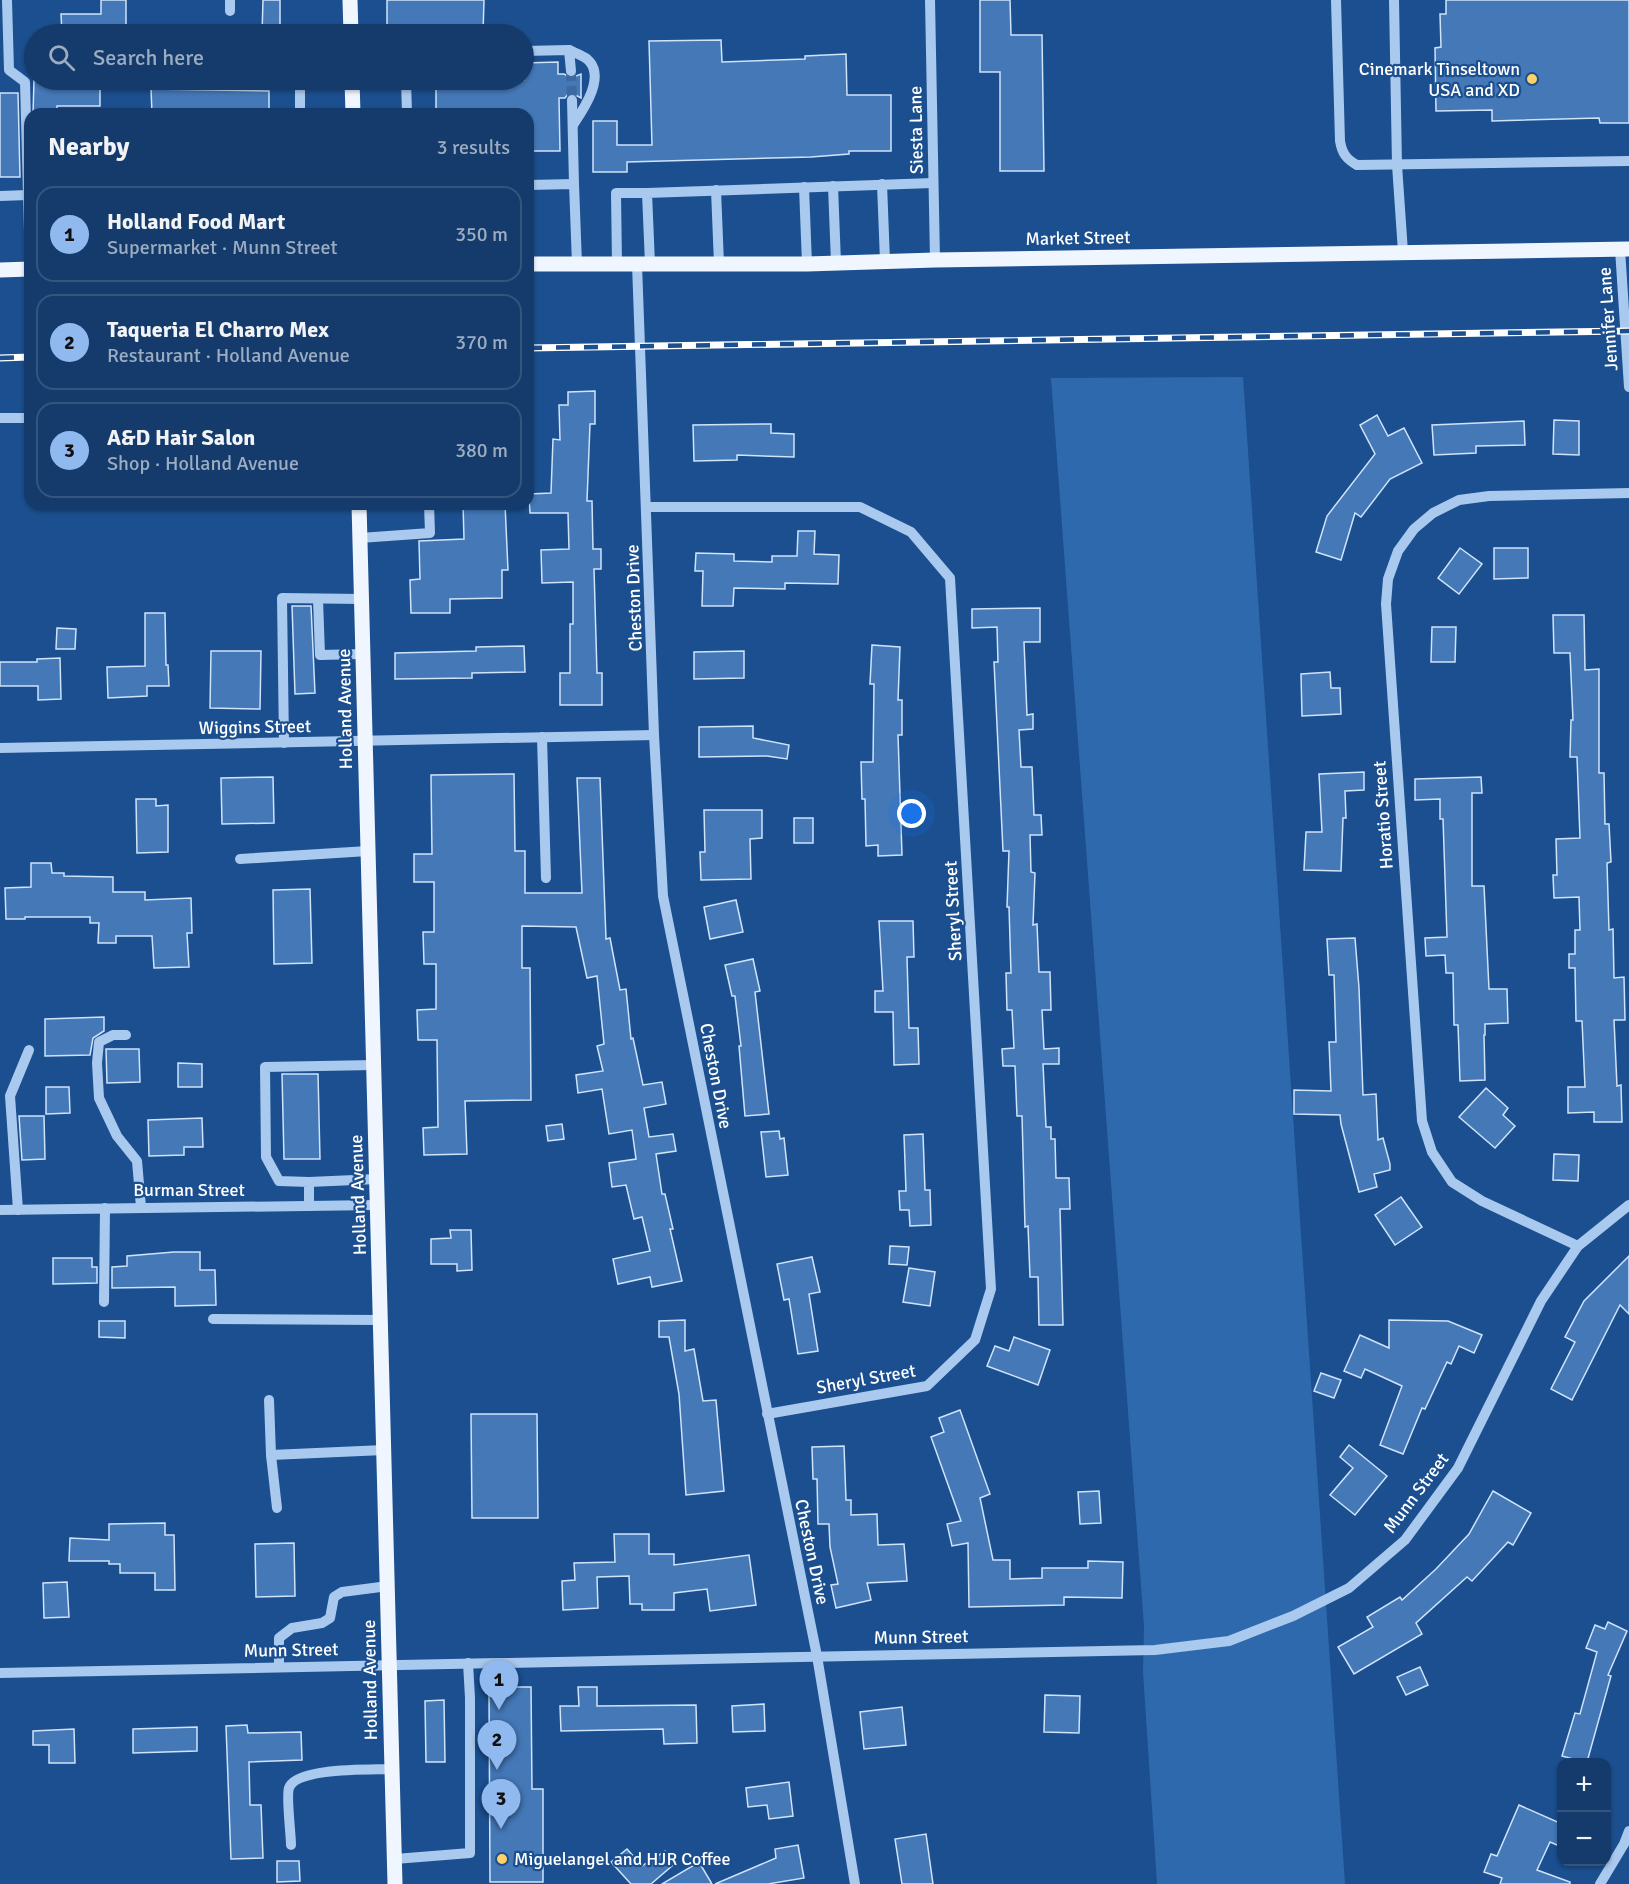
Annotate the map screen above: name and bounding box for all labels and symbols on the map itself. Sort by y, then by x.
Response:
place label: Cinemark Tinseltown USA and XD [1359,58,1520,101]
marker: Cinemark Tinseltown USA and XD [1525,72,1539,86]
street label: Siesta Lane [904,86,928,174]
street label: Market Street [1025,226,1131,250]
street label: Jennifer Lane [1593,266,1623,372]
street label: Cheston Drive [621,544,647,652]
street label: Holland Avenue [333,648,357,770]
street label: Wiggins Street [199,715,311,739]
street label: Horatio Street [1368,760,1398,870]
your location [897,799,926,828]
street label: Sheryl Street [939,860,967,962]
street label: Cheston Drive [695,1021,737,1131]
street label: Holland Avenue [345,1134,371,1256]
street label: Burman Street [133,1179,245,1201]
street label: Sheryl Street [815,1359,917,1399]
street label: Munn Street [1379,1448,1453,1538]
street label: Cheston Drive [790,1497,834,1607]
street label: Holland Avenue [358,1619,382,1741]
street label: Munn Street [873,1625,969,1649]
street label: Munn Street [243,1638,339,1662]
pin: 1 [480,1660,518,1710]
pin: 2 [478,1720,516,1770]
pin: 3 [482,1780,520,1829]
place label: Miguelangel and HJR Coffee [514,1848,731,1870]
marker: Miguelangel and HJR Coffee [495,1852,509,1866]

